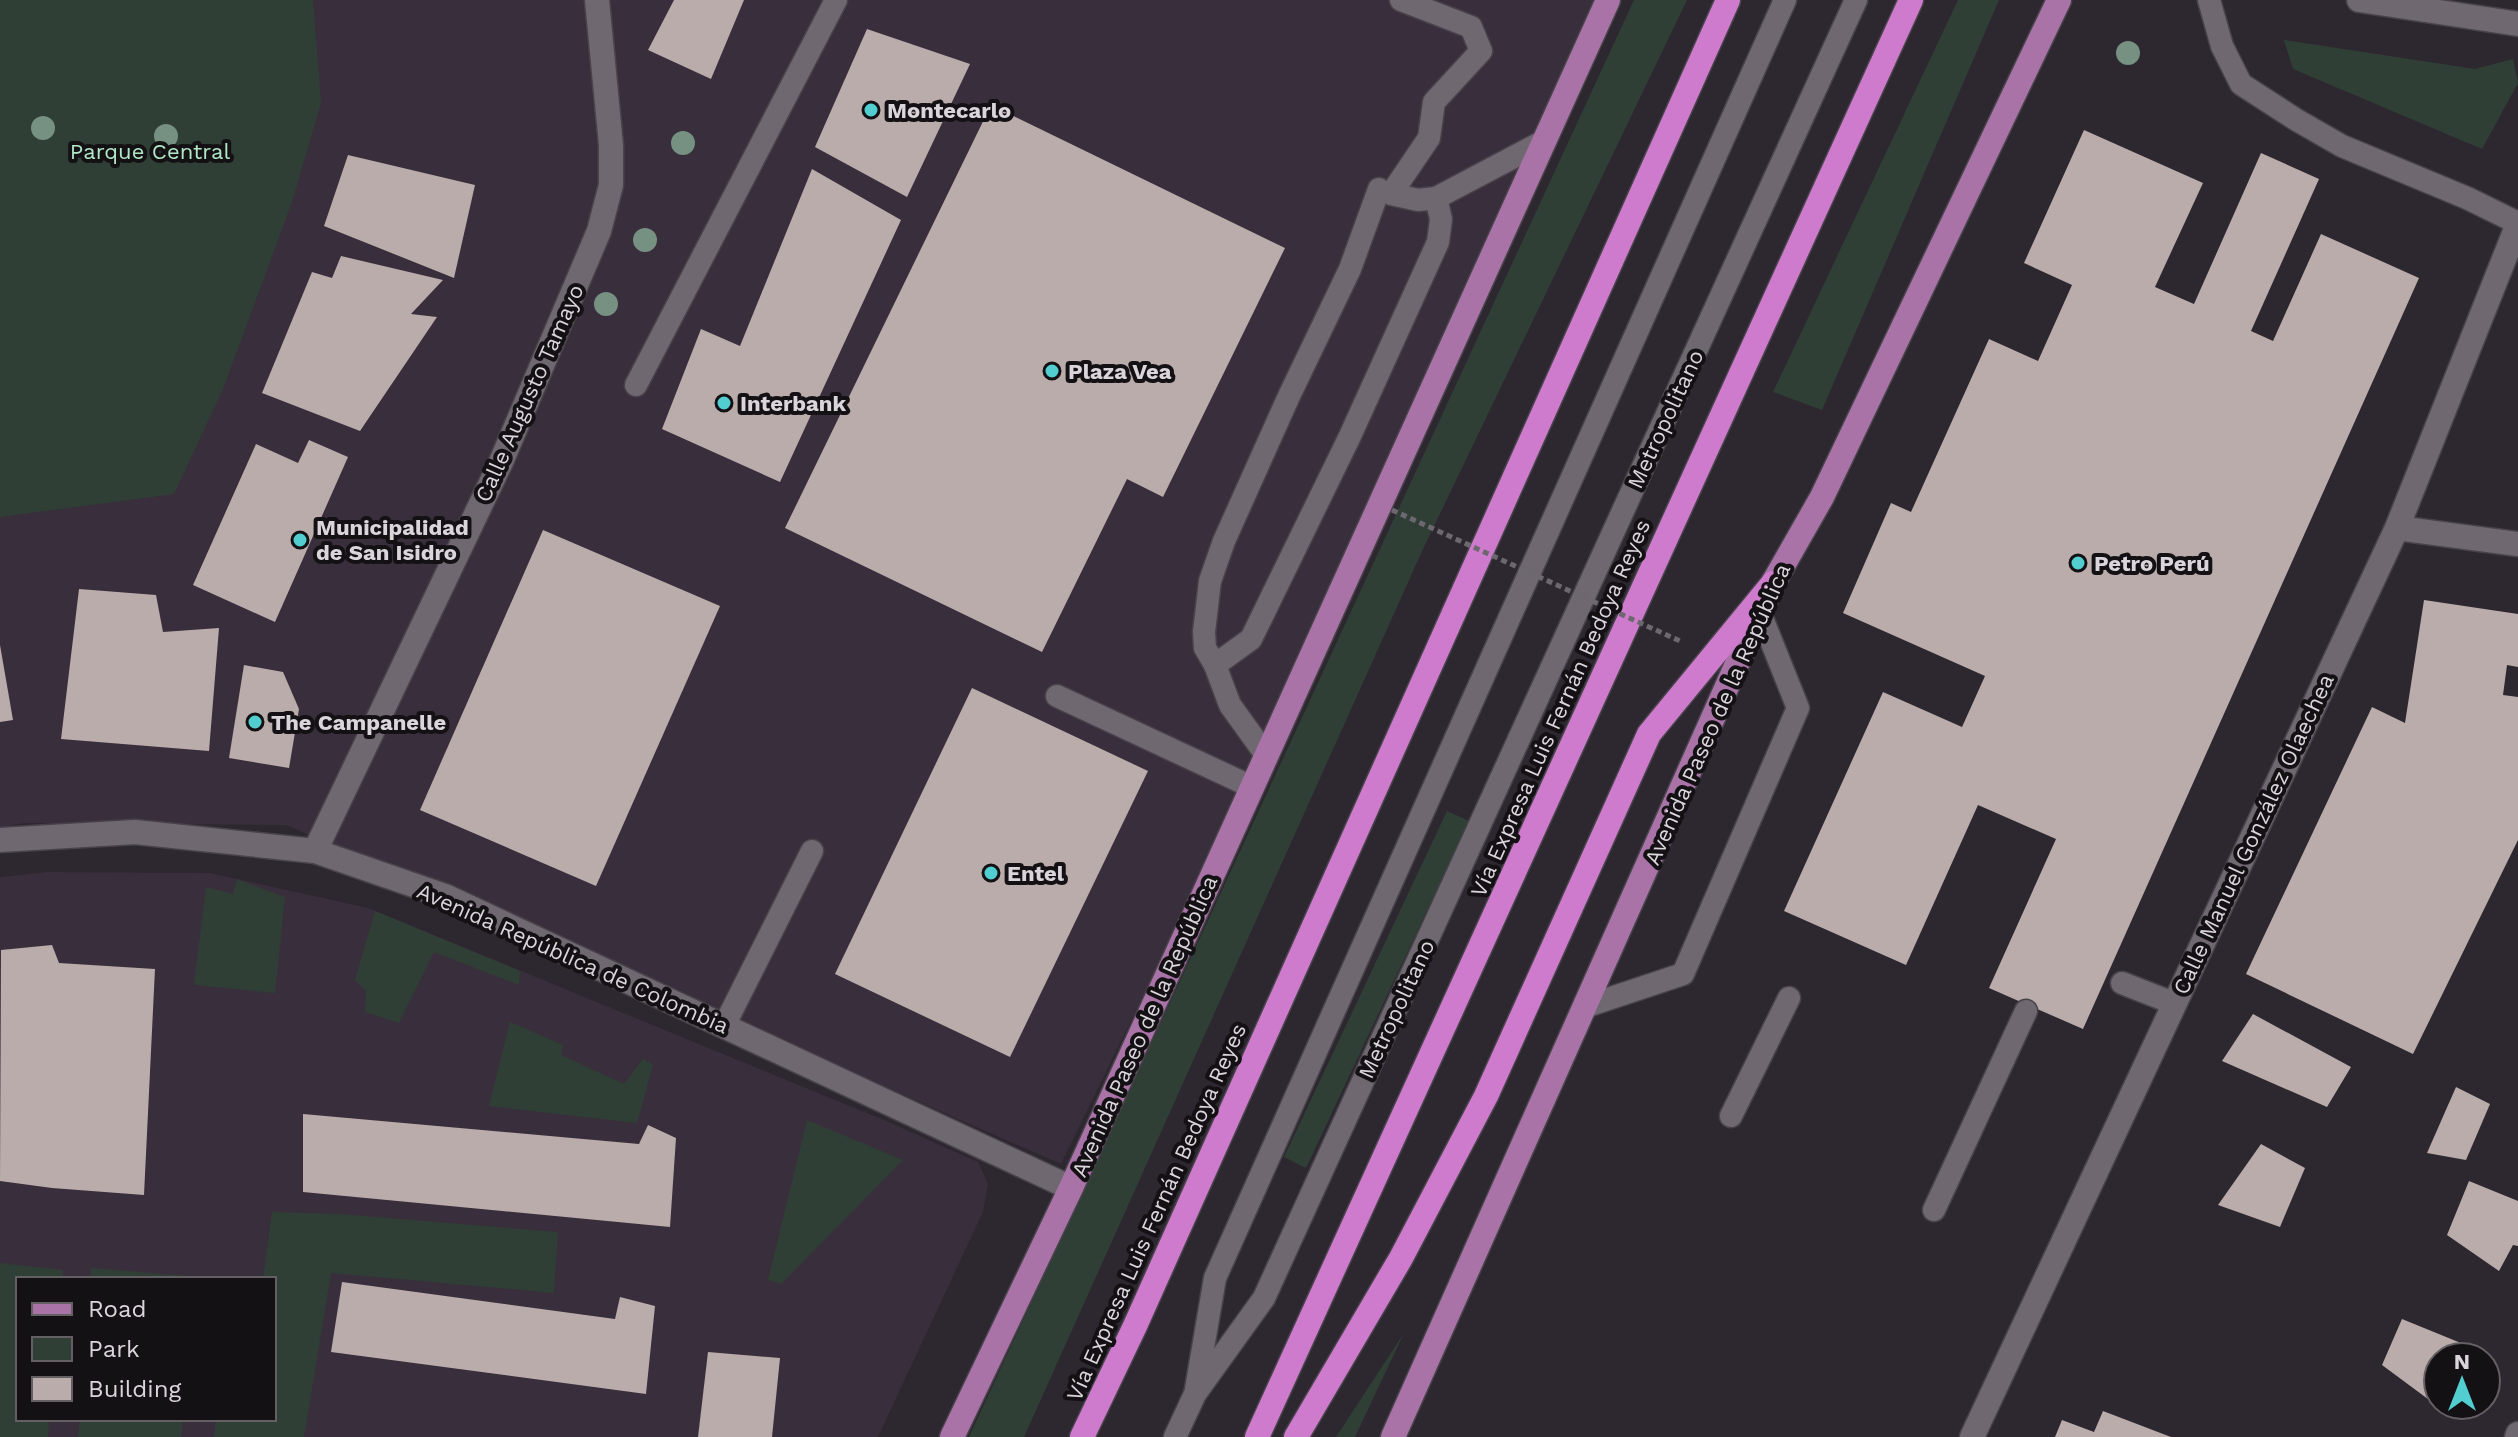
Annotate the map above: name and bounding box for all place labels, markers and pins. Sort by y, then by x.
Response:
place label: Montecarlo [887,98,1011,123]
marker: Montecarlo [862,101,880,119]
place label: Plaza Vea [1068,359,1172,384]
marker: Plaza Vea [1043,362,1061,380]
place label: Interbank [740,391,846,416]
marker: Interbank [715,394,733,412]
place label: Municipalidad de San Isidro [316,515,469,565]
marker: Municipalidad de San Isidro [291,531,309,549]
place label: Petro Perú [2094,551,2210,576]
marker: Petro Perú [2069,554,2087,572]
place label: The Campanelle [271,710,446,735]
marker: The Campanelle [246,713,264,731]
place label: Entel [1007,861,1065,886]
marker: Entel [982,864,1000,882]

